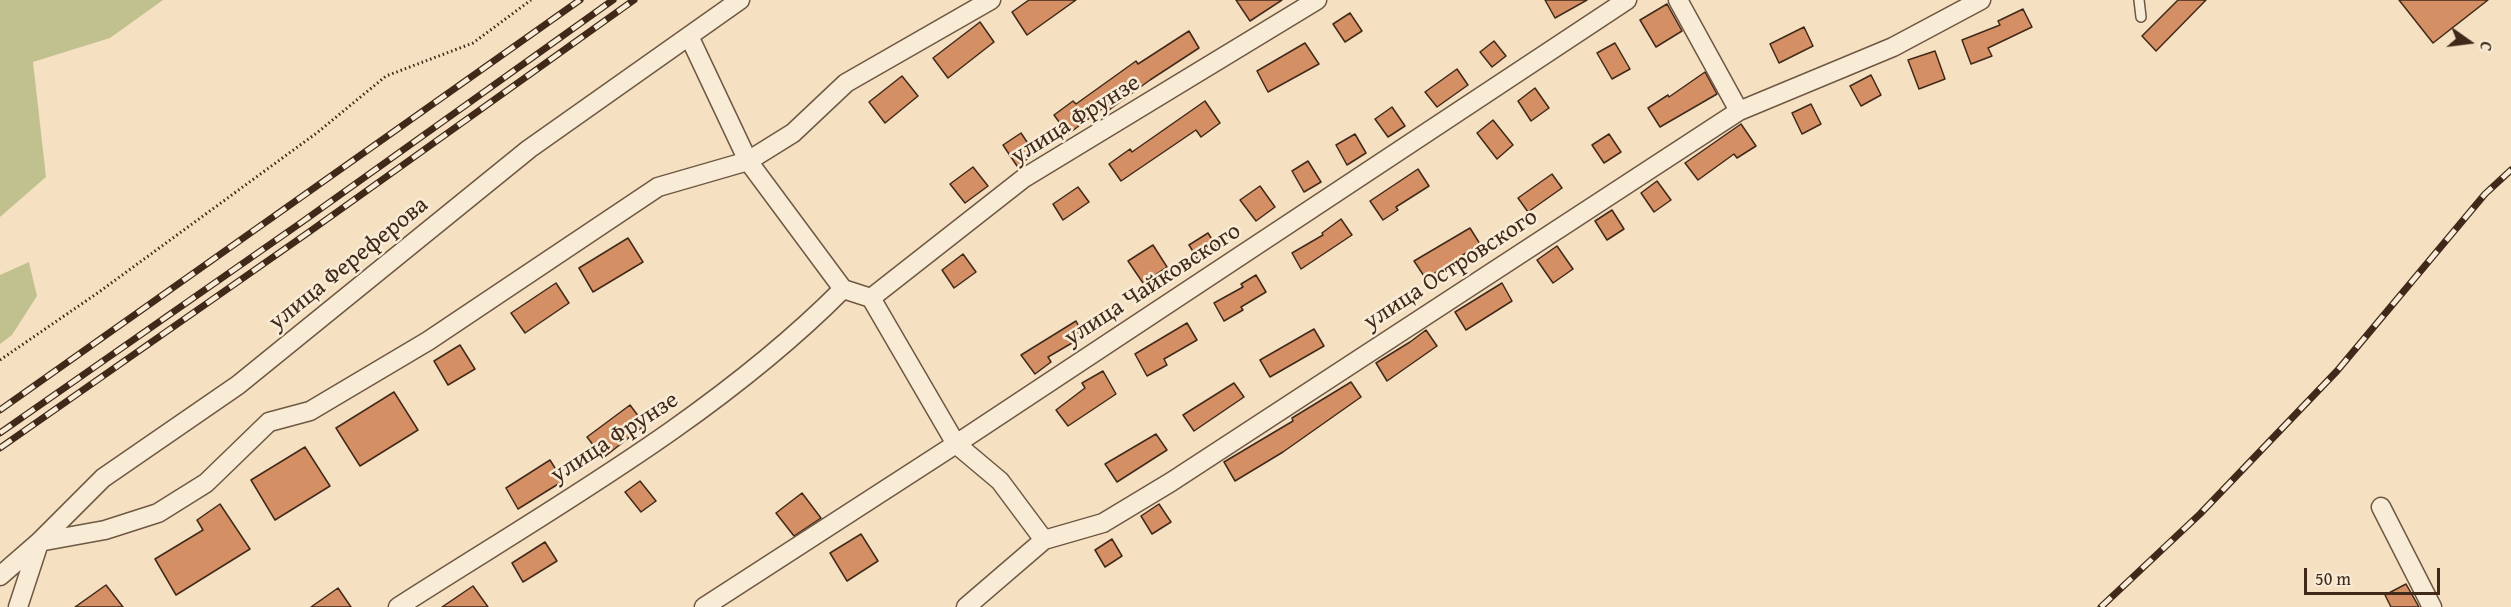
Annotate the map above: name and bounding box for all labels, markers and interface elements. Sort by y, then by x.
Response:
north arrow [2439,12,2499,72]
text: С [2474,39,2499,54]
street label: улица Фрунзе [1006,69,1146,171]
street label: улица Фереферова [263,191,435,337]
street label: улица Островского [1359,203,1543,337]
street label: улица Чайковского [1059,217,1247,353]
street label: улица Фрунзе [546,386,684,490]
scale bar [2307,556,2444,594]
text: 50 m [2315,565,2351,592]

